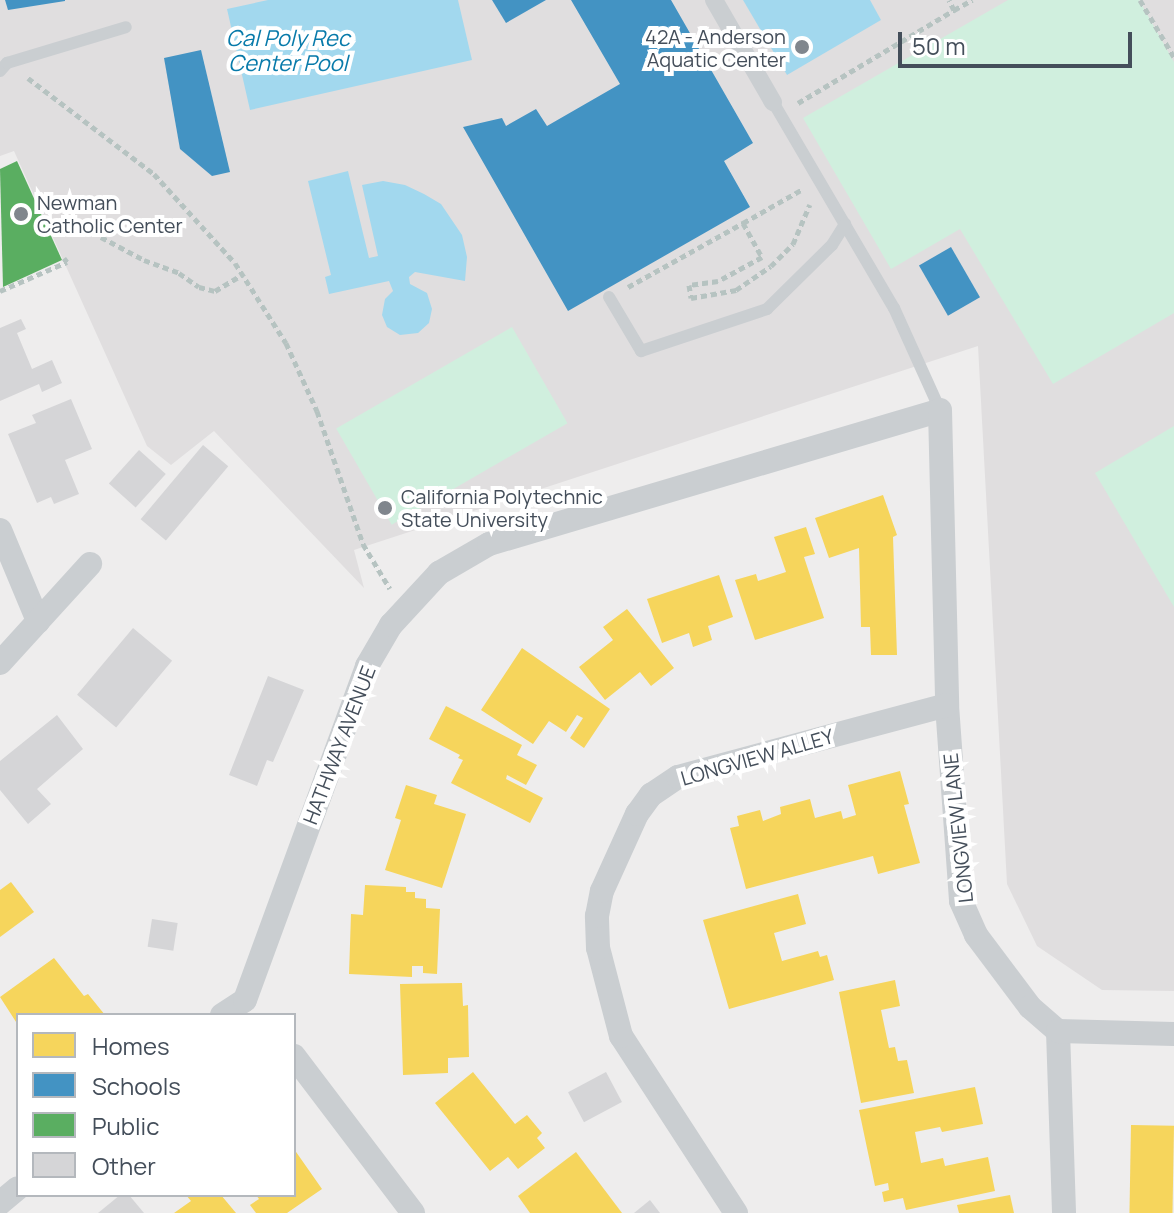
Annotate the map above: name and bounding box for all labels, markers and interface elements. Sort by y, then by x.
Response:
scale bar [902,16,1136,66]
place label: 42A - Anderson Aquatic Center [645,24,786,71]
water label: Cal Poly Rec Center Pool [226,25,350,76]
text: 50 m [912,29,966,62]
marker: 42A - Anderson Aquatic Center [793,38,811,56]
place label: Newman Catholic Center [37,190,183,237]
marker: Newman Catholic Center [12,205,30,223]
place label: California Polytechnic State University [401,484,603,531]
marker: California Polytechnic State University [376,499,394,517]
street label: HATHWAY AVENUE [298,662,380,828]
street label: LONGVIEW ALLEY [678,724,836,790]
street label: LONGVIEW LANE [938,752,978,904]
legend [16,1013,296,1197]
text: Homes [92,1029,170,1062]
text: Schools [92,1069,181,1102]
text: Public [92,1109,159,1142]
text: Other [92,1149,156,1182]

